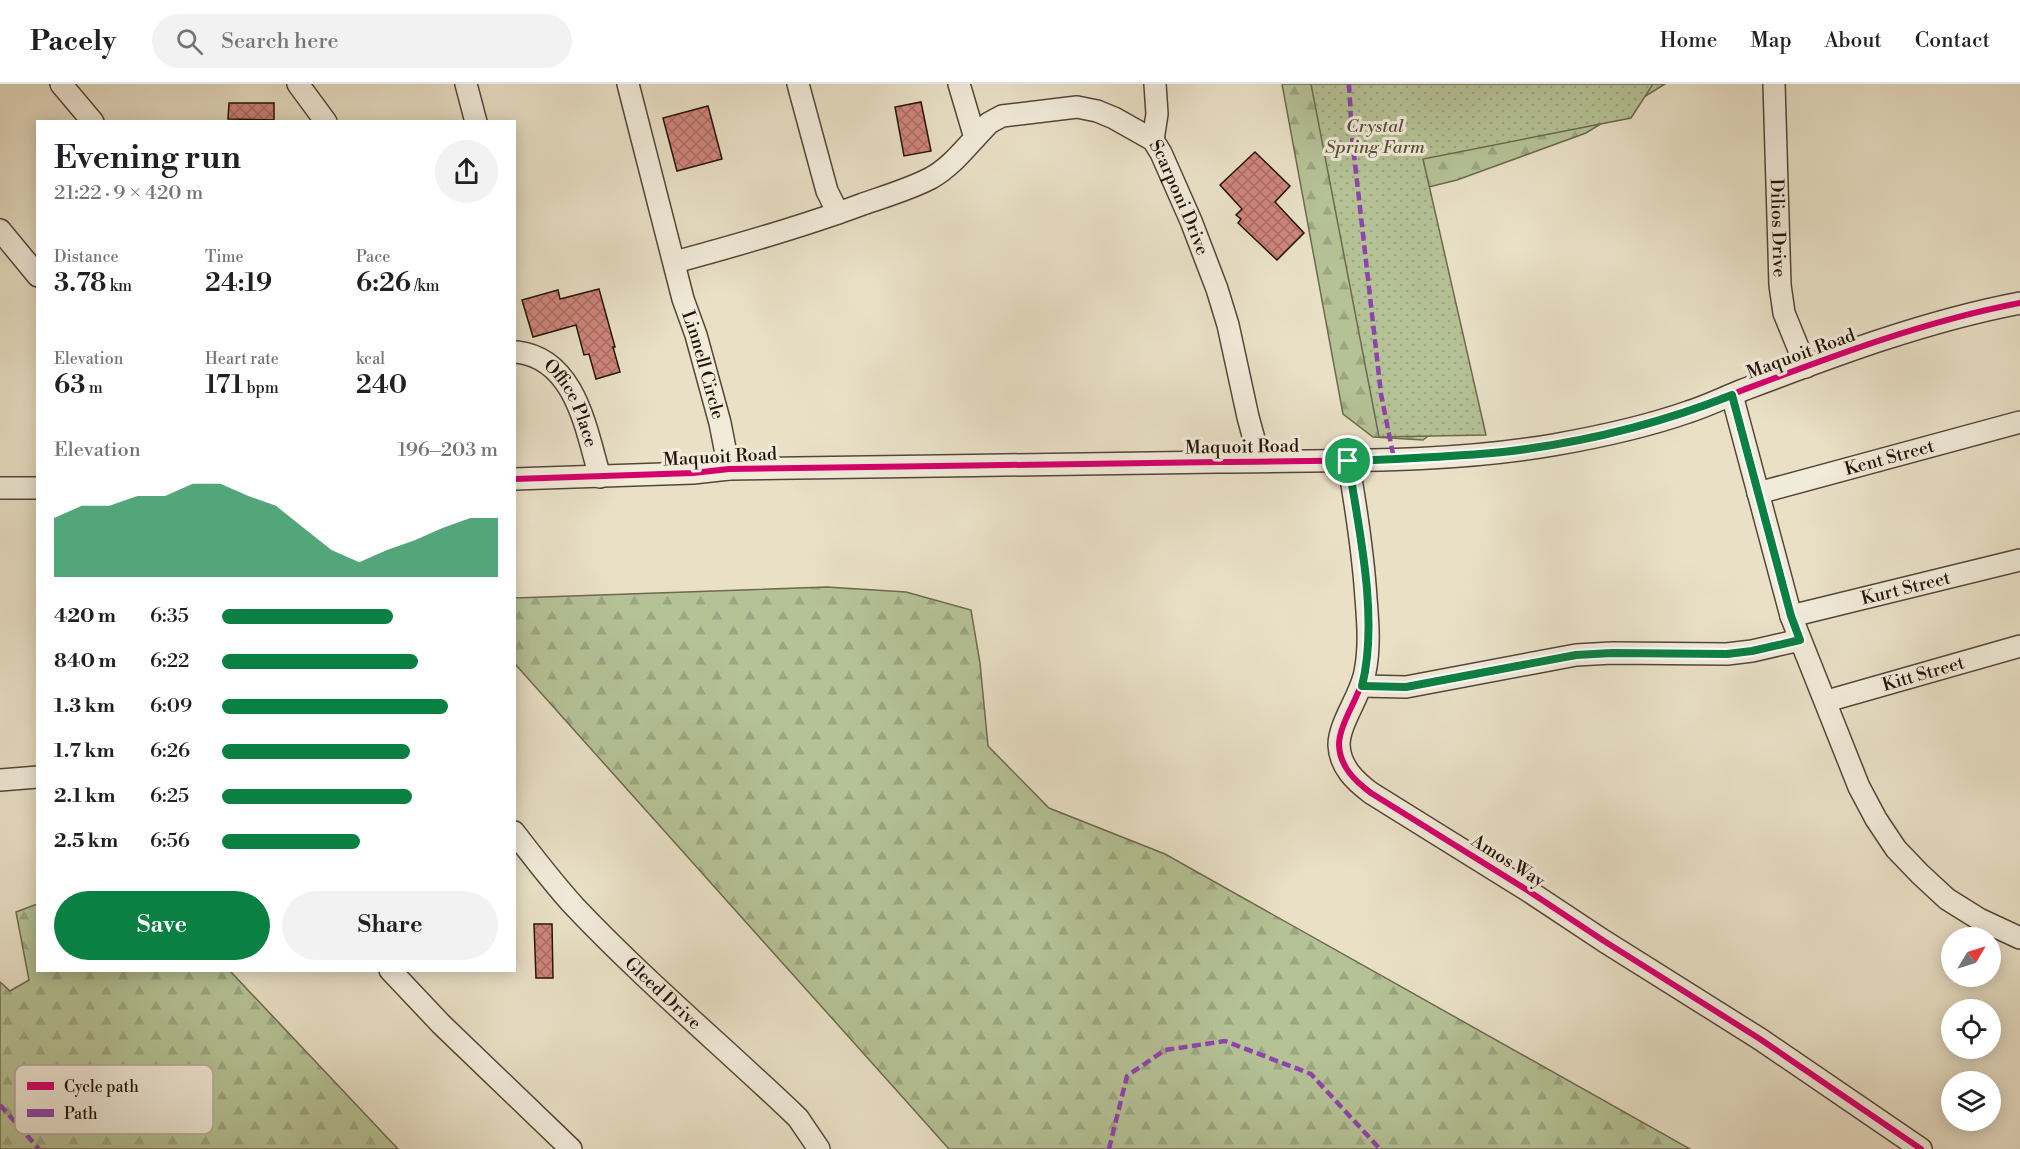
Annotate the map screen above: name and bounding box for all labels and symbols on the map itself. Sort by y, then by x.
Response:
park label: Crystal Spring Farm [1325,115,1425,159]
street label: Scarponi Drive [1144,135,1214,258]
street label: Dilios Drive [1765,178,1791,278]
street label: Linnell Circle [677,307,730,422]
street label: Maquoit Road [1743,323,1859,384]
street label: Office Place [539,354,603,450]
street label: Maquoit Road [1185,434,1300,459]
street label: Kent Street [1842,434,1937,481]
pin [1322,435,1373,486]
street label: Maquoit Road [662,442,778,471]
street label: Kurt Street [1859,566,1953,610]
street label: Kitt Street [1880,651,1967,696]
street label: Amos Way [1466,829,1549,893]
north arrow [1941,927,2001,987]
street label: Gleed Drive [620,952,706,1035]
legend [15,1065,213,1134]
text: Cycle path [64,1077,139,1097]
text: Path [64,1104,98,1124]

